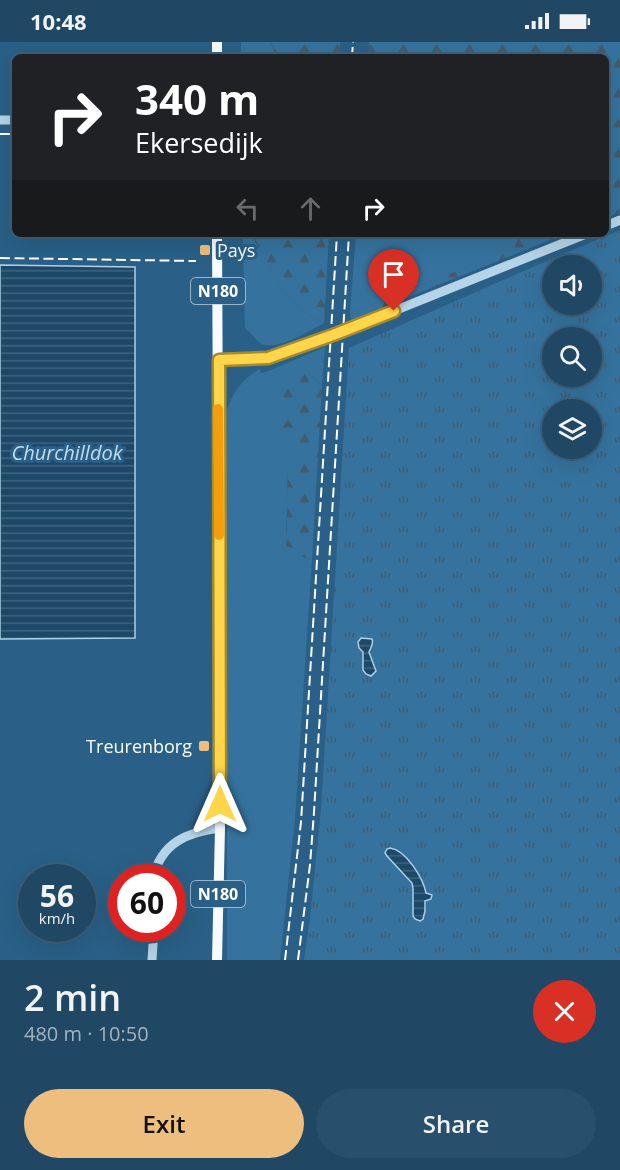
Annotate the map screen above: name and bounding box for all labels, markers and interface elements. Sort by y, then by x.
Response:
text: 10:48 [30,6,87,36]
text: 340 m [135,70,259,127]
icon: right [36,78,114,156]
text: Ekersedijk [135,124,263,161]
icon: left [231,192,264,225]
icon: ahead [294,192,327,225]
icon: right [357,192,390,225]
place label: Pays [217,238,255,262]
marker: Pays [198,243,212,257]
pin [368,249,419,311]
map controls [542,255,602,459]
button: sound [542,255,602,315]
icon: arrive [377,258,410,291]
road number: N180 [191,278,245,304]
button: search [542,327,602,387]
button: layers [542,399,602,459]
water label: Churchilldok [11,439,124,466]
place label: Treurenborg [86,734,192,758]
marker: Treurenborg [197,739,211,753]
position arrow [188,772,252,836]
speed limit sign: 60 [108,864,186,942]
text: 56 [40,875,74,916]
road number: N180 [191,881,245,907]
text: km/h [39,908,75,928]
text: 2 min [24,973,121,1022]
button: close [533,980,596,1043]
text: 480 m · 10:50 [24,1020,149,1047]
button: Exit [24,1089,304,1158]
button: Share [316,1089,596,1158]

